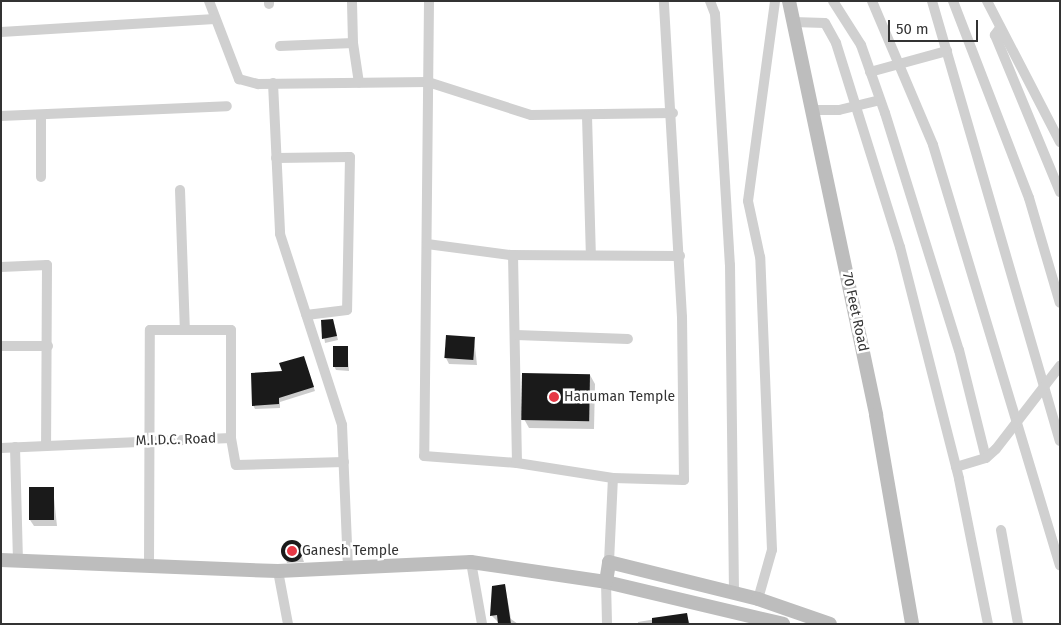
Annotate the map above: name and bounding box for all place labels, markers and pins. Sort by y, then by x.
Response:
place label: Hanuman Temple [564,389,675,405]
marker: Hanuman Temple [548,391,560,403]
place label: Ganesh Temple [302,543,399,559]
marker: Ganesh Temple [286,545,298,557]

